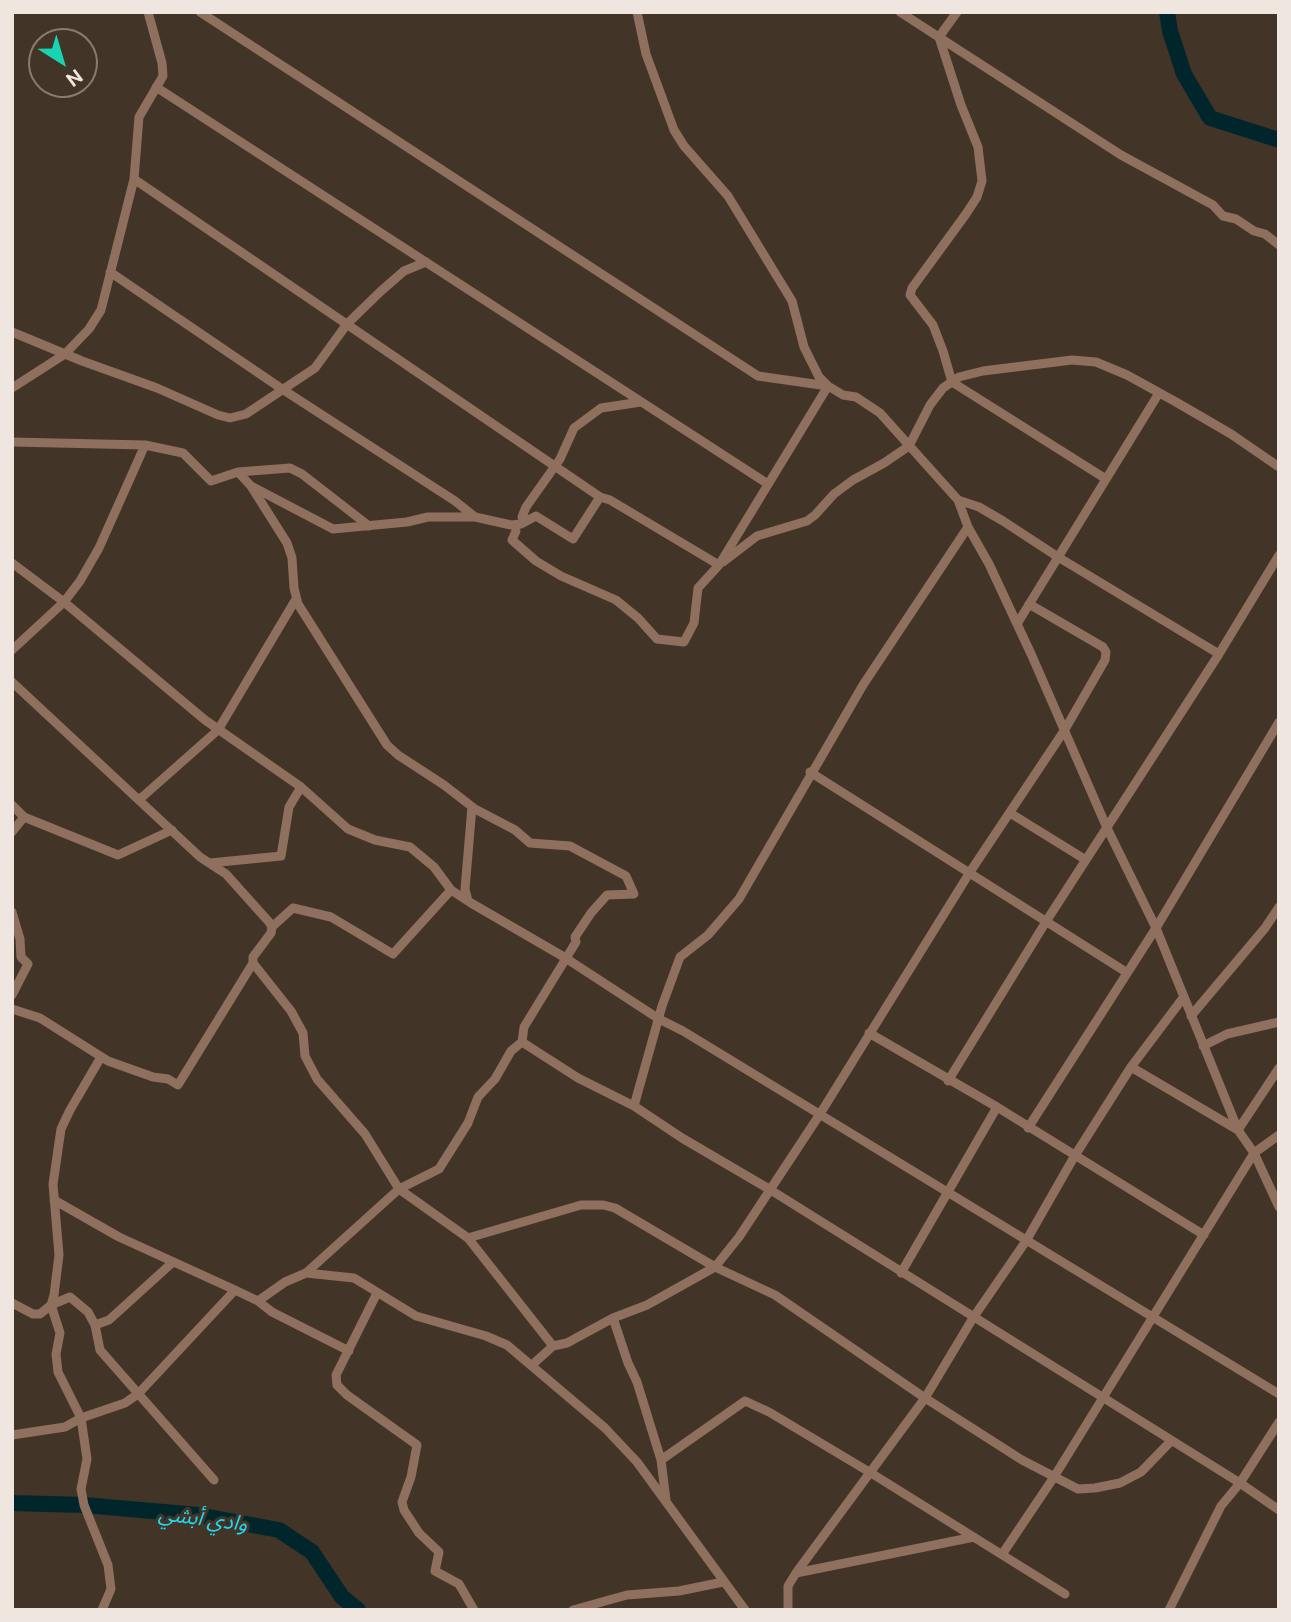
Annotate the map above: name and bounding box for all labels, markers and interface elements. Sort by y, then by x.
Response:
north arrow [28,28,98,98]
text: N [62,65,87,91]
water label: وادي أبشي [157,1501,249,1537]

